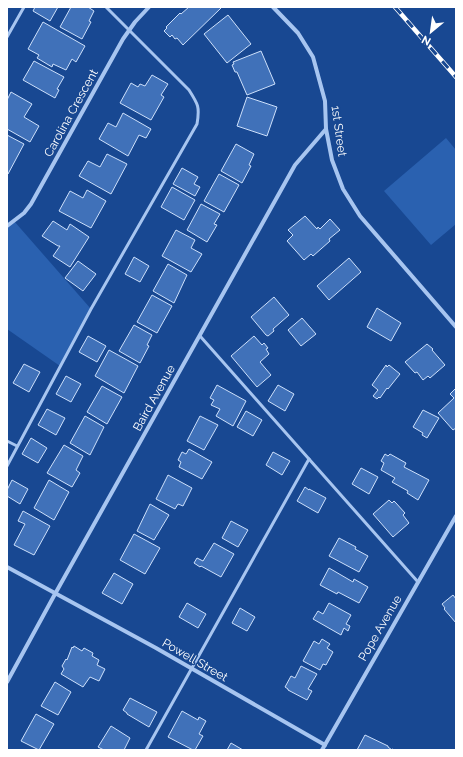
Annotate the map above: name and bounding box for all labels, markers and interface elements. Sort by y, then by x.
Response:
north arrow [411,12,451,52]
text: N [420,33,433,48]
street label: Carolina Crescent [41,67,101,159]
street label: 1st Street [328,105,350,157]
street label: Baird Avenue [130,362,178,434]
street label: Pope Avenue [356,593,404,663]
street label: Powell Street [160,636,230,684]

